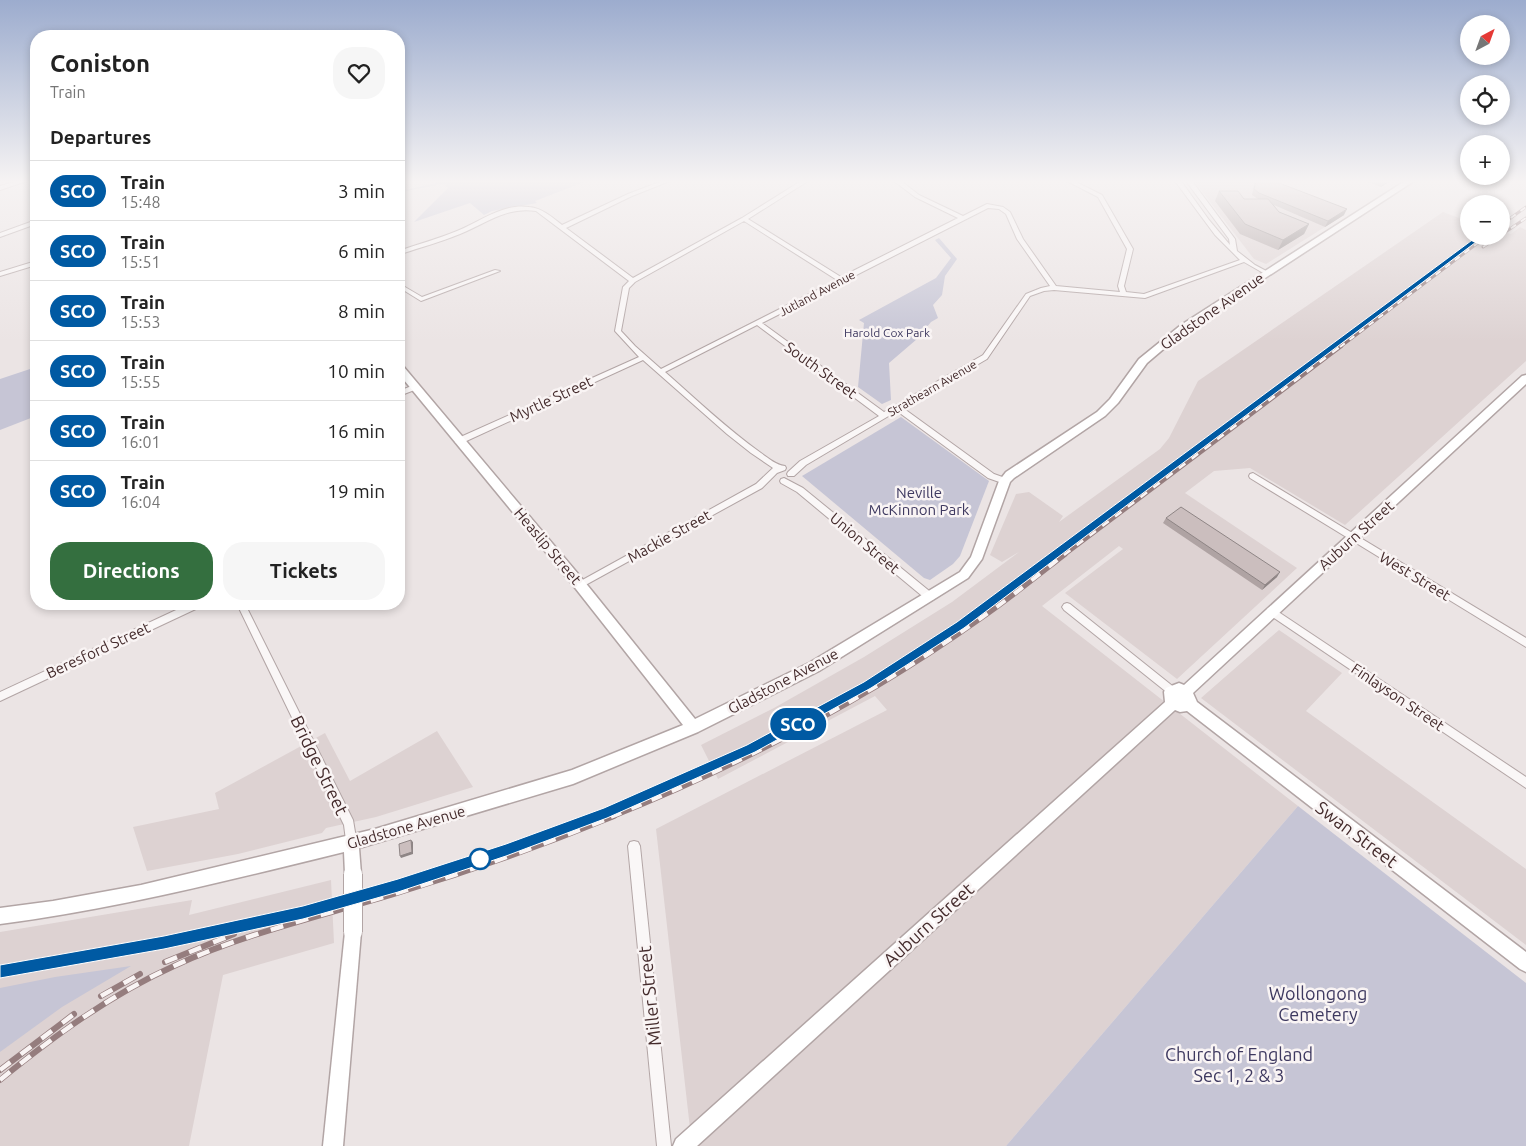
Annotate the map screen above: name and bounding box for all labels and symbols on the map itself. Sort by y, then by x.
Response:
north arrow [1460,15,1510,65]
street label: Jutland Avenue [777,268,857,318]
street label: Gladstone Avenue [1157,269,1267,353]
park label: Harold Cox Park [844,326,930,339]
street label: South Street [782,338,860,402]
street label: Strathearn Avenue [885,357,979,419]
street label: Myrtle Street [507,372,595,426]
park label: Neville McKinnon Park [869,484,970,518]
street label: Auburn Street [1315,497,1397,573]
street label: Heaslip Street [511,504,585,588]
street label: Mackie Street [624,506,714,566]
street label: Union Street [827,509,903,577]
street label: West Street [1376,548,1454,604]
street label: Beresford Street [43,618,153,681]
street label: Gladstone Avenue [725,645,841,717]
street label: Finlayson Street [1348,660,1448,734]
line badge: SCO [769,708,827,740]
street label: Bridge Street [287,712,353,818]
street label: Swan Street [1312,797,1402,871]
street label: Gladstone Avenue [345,802,467,852]
unlabelled marker [469,848,491,870]
street label: Auburn Street [879,878,977,970]
street label: Miller Street [634,945,664,1047]
park label: Wollongong Cemetery [1269,983,1367,1024]
park label: Church of England Sec 1, 2 & 3 [1165,1044,1313,1085]

